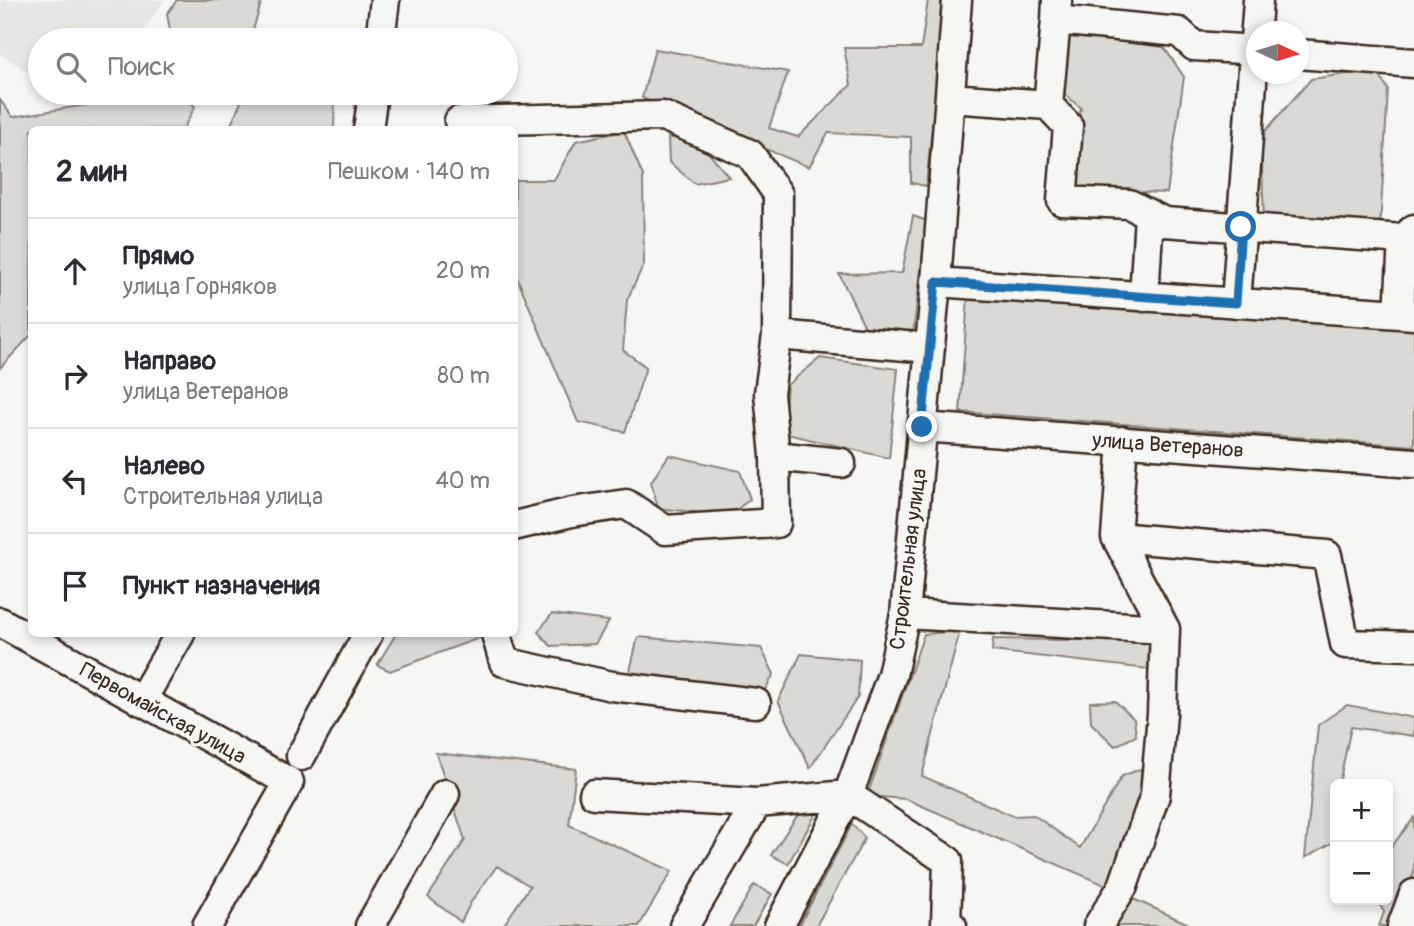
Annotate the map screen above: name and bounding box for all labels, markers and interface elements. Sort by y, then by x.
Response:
north arrow [1246,21,1309,84]
search box [28,28,518,105]
icon: search [52,48,90,86]
text: Поиск [108,51,176,83]
text: 2 мин [56,153,127,190]
text: Пешком · 140 m [328,157,490,186]
route start [1225,211,1256,242]
text: Прямо [123,240,194,272]
icon: ahead [56,252,94,290]
text: 20 m [436,256,490,285]
text: улица Горняков [123,272,277,301]
text: Направо [123,345,216,377]
icon: right [56,357,94,395]
text: 80 m [437,361,490,390]
text: улица Ветеранов [123,377,289,406]
route end [906,411,937,442]
street label: улица Ветеранов [1090,427,1245,464]
text: Налево [123,450,205,482]
icon: left [56,462,94,500]
text: 40 m [436,466,490,495]
street label: Строительная улица [884,467,933,651]
text: Строительная улица [123,482,323,511]
icon: arrive [56,567,94,605]
text: Пункт назначения [123,570,320,602]
street label: Первомайская улица [75,657,251,770]
map controls [1330,779,1393,905]
button: + [1330,779,1393,842]
button: − [1330,842,1393,905]

